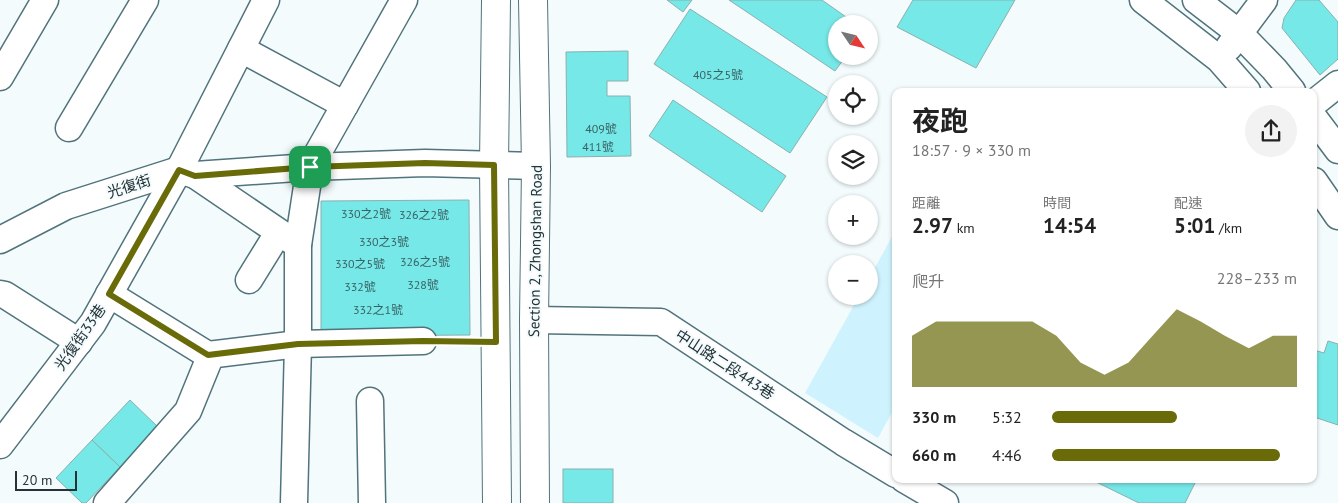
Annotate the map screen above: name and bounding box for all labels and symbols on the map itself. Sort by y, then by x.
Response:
north arrow [828,15,878,65]
house number: 405之5號 [693,67,743,82]
house number: 409號 [585,121,617,136]
house number: 411號 [582,139,614,154]
pin [289,146,331,188]
street label: Section 2, Zhongshan Road [524,165,546,337]
street label: 光復街 [105,170,153,202]
house number: 330之2號 [341,206,391,221]
house number: 326之2號 [399,207,449,222]
house number: 330之3號 [359,234,409,249]
house number: 326之5號 [400,254,450,269]
house number: 330之5號 [335,256,385,271]
house number: 328號 [407,277,439,292]
house number: 332號 [344,279,376,294]
street label: 光復街33巷 [50,300,110,374]
house number: 332之1號 [353,302,403,317]
street label: 中山路二段443巷 [672,325,778,403]
scale bar [15,468,78,491]

